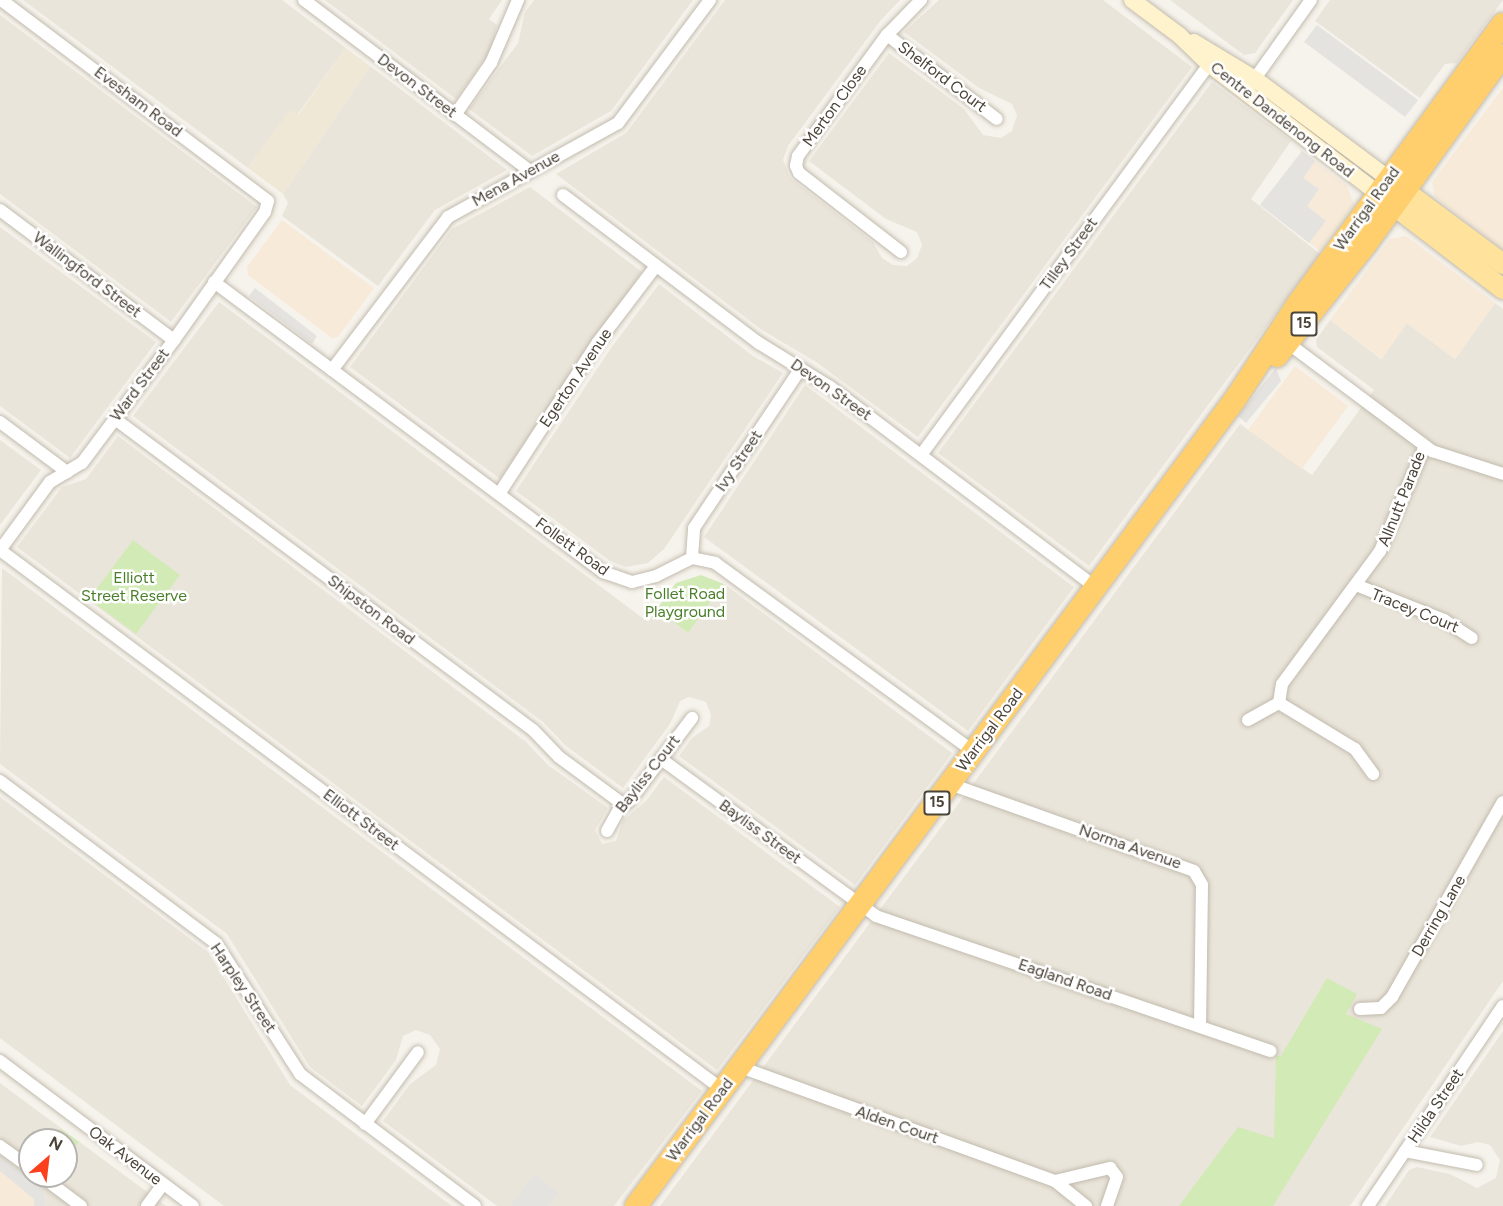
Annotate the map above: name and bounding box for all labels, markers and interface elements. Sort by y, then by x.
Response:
street label: Shelford Court [894,37,990,117]
street label: Devon Street [373,50,461,122]
street label: Centre Dandenong Road [1206,58,1358,182]
street label: Merton Close [799,61,871,151]
street label: Evesham Road [90,63,186,141]
street label: Mena Avenue [469,147,563,211]
street label: Warrigal Road [1330,163,1404,255]
street label: Tilley Street [1036,214,1102,294]
street label: Wallingford Street [29,228,145,322]
road number: 15 [1289,312,1319,336]
street label: Egerton Avenue [536,325,616,431]
street label: Ward Street [106,345,174,425]
street label: Devon Street [787,355,875,425]
street label: Ivy Street [712,427,766,495]
street label: Allnutt Parade [1374,449,1430,549]
street label: Follett Road [531,514,613,580]
park label: Elliott Street Reserve [81,568,187,606]
street label: Shipston Road [324,571,418,649]
park label: Follet Road Playground [645,584,725,622]
street label: Tracey Court [1369,585,1461,637]
street label: Warrigal Road [952,685,1028,775]
street label: Bayliss Court [612,731,684,817]
street label: Elliott Street [319,785,403,855]
road number: 15 [922,791,952,815]
street label: Bayliss Street [715,796,805,868]
street label: Norma Avenue [1076,821,1184,873]
street label: Derring Lane [1408,872,1470,960]
street label: Harpley Street [206,939,280,1037]
street label: Eagland Road [1016,955,1114,1005]
street label: Hilda Street [1404,1065,1468,1147]
street label: Warrigal Road [662,1075,738,1165]
street label: Alden Court [853,1102,941,1148]
street label: Oak Avenue [85,1122,165,1190]
north arrow [18,1128,78,1188]
text: N [46,1132,66,1155]

